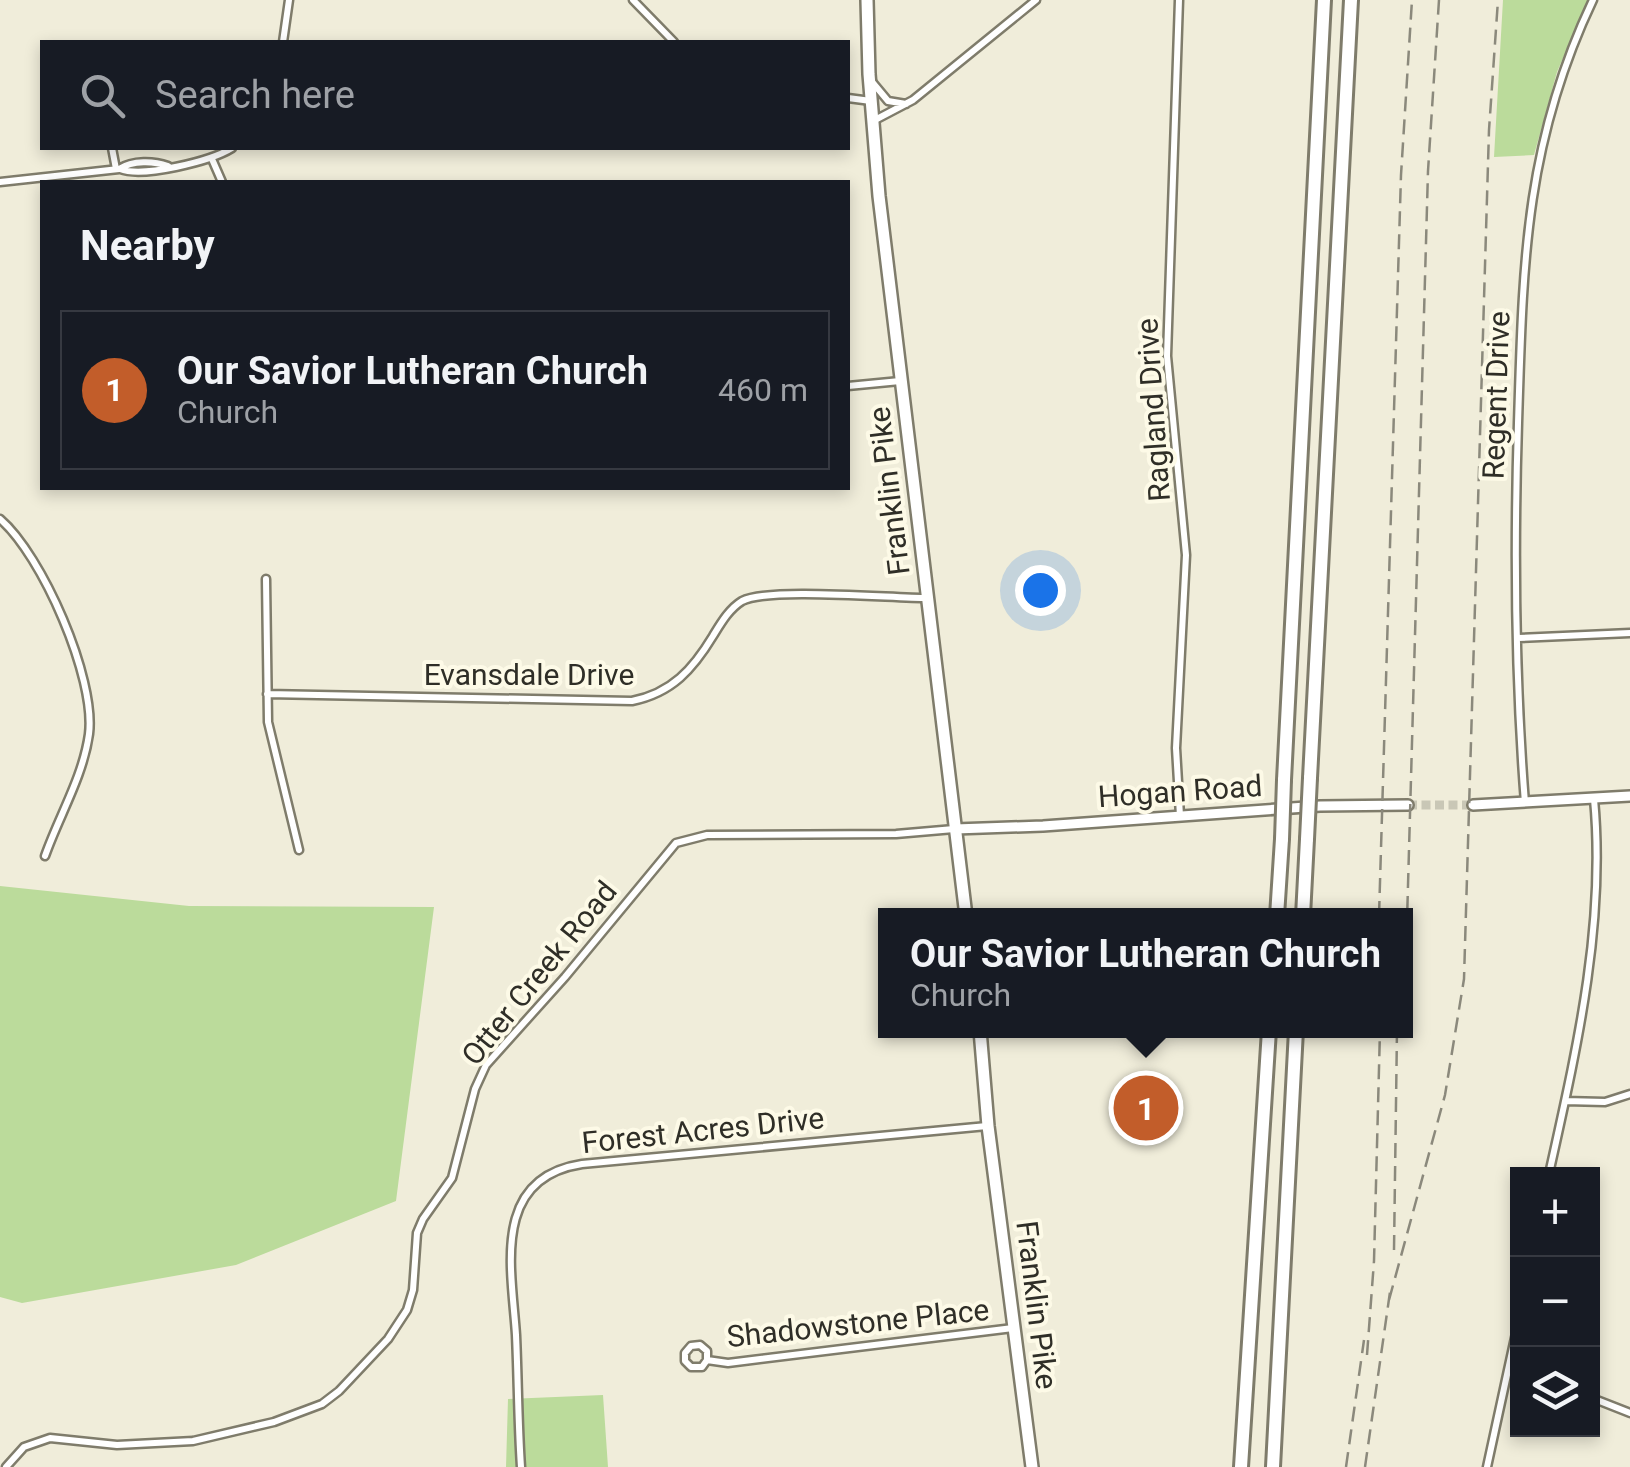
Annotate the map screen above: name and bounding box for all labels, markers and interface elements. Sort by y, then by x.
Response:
search box [40,40,850,150]
icon: search [75,68,130,123]
text: Search here [155,73,355,117]
text: Nearby [80,221,215,270]
street label: Regent Drive [1476,310,1516,480]
street label: Ragland Drive [1129,317,1177,503]
text: Our Savior Lutheran Church [177,349,648,393]
text: 1 [105,371,124,409]
text: 460 m [718,371,808,409]
text: Church [177,393,278,431]
street label: Franklin Pike [861,405,917,577]
your location [1015,565,1066,616]
street label: Evansdale Drive [424,657,634,692]
street label: Hogan Road [1097,768,1263,814]
street label: Otter Creek Road [454,874,624,1072]
popup [878,908,1413,1038]
text: Our Savior Lutheran Church [910,932,1381,976]
text: Church [910,976,1011,1014]
pin: 1 [1114,1070,1178,1146]
street label: Forest Acres Drive [580,1100,826,1160]
map controls [1510,1167,1600,1437]
button: + [1510,1167,1600,1257]
street label: Franklin Pike [1009,1219,1065,1391]
button: − [1510,1257,1600,1347]
street label: Shadowstone Place [725,1292,991,1354]
button: layers [1510,1347,1600,1437]

